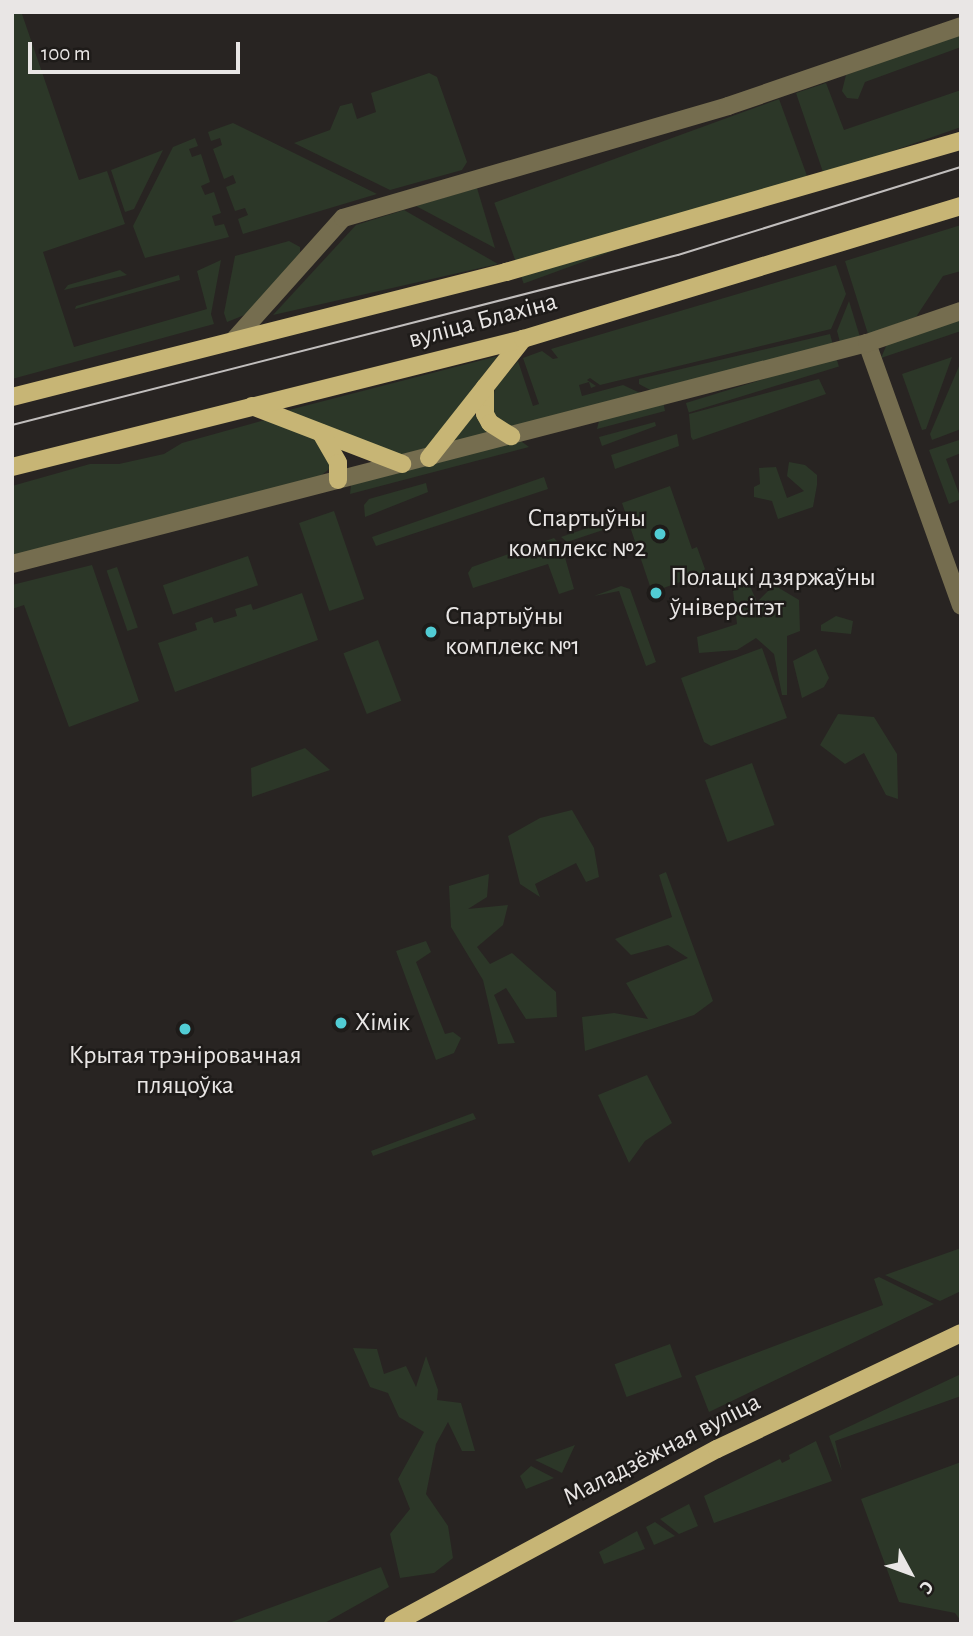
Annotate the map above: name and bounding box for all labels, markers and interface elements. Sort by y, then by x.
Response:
scale bar [32,28,243,72]
text: 100 m [41,43,91,64]
street label: вуліца Блахіна [405,286,561,356]
place label: Спартыўны комплекс №2 [508,503,646,564]
marker: Спартыўны комплекс №2 [652,526,668,542]
place label: Полацкі дзяржаўны ўніверсітэт [670,562,876,624]
marker: Полацкі дзяржаўны ўніверсітэт [648,585,664,601]
place label: Спартыўны комплекс №1 [445,601,580,662]
marker: Спартыўны комплекс №1 [423,624,439,640]
place label: Хімік [355,1007,410,1039]
marker: Хімік [333,1015,349,1031]
marker: Крытая трэніровачная пляцоўка [177,1021,193,1037]
place label: Крытая трэніровачная пляцоўка [68,1040,302,1102]
street label: Маладзёжная вуліца [558,1387,766,1513]
north arrow [875,1538,945,1608]
text: С [916,1577,937,1597]

